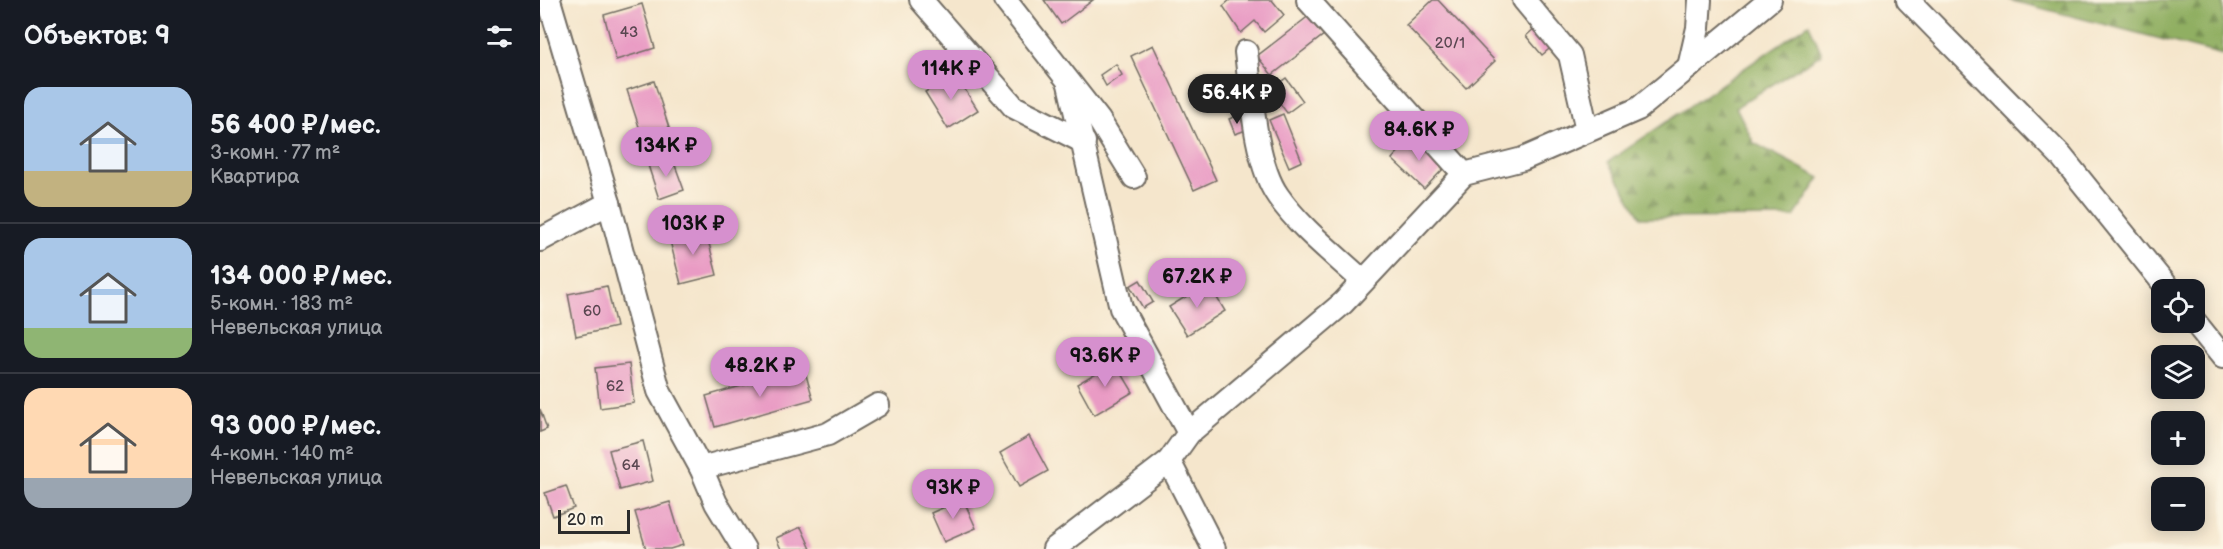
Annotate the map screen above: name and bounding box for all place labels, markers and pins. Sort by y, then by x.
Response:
pin: 114K ₽ [902,50,1000,101]
pin: 56.4K ₽ [1182,74,1292,125]
pin: 84.6K ₽ [1364,111,1474,162]
pin: 134K ₽ [617,127,715,178]
pin: 103K ₽ [644,205,742,256]
pin: 67.2K ₽ [1142,258,1252,309]
pin: 93.6K ₽ [1050,337,1160,388]
pin: 48.2K ₽ [705,347,815,398]
pin: 93K ₽ [911,469,995,520]

